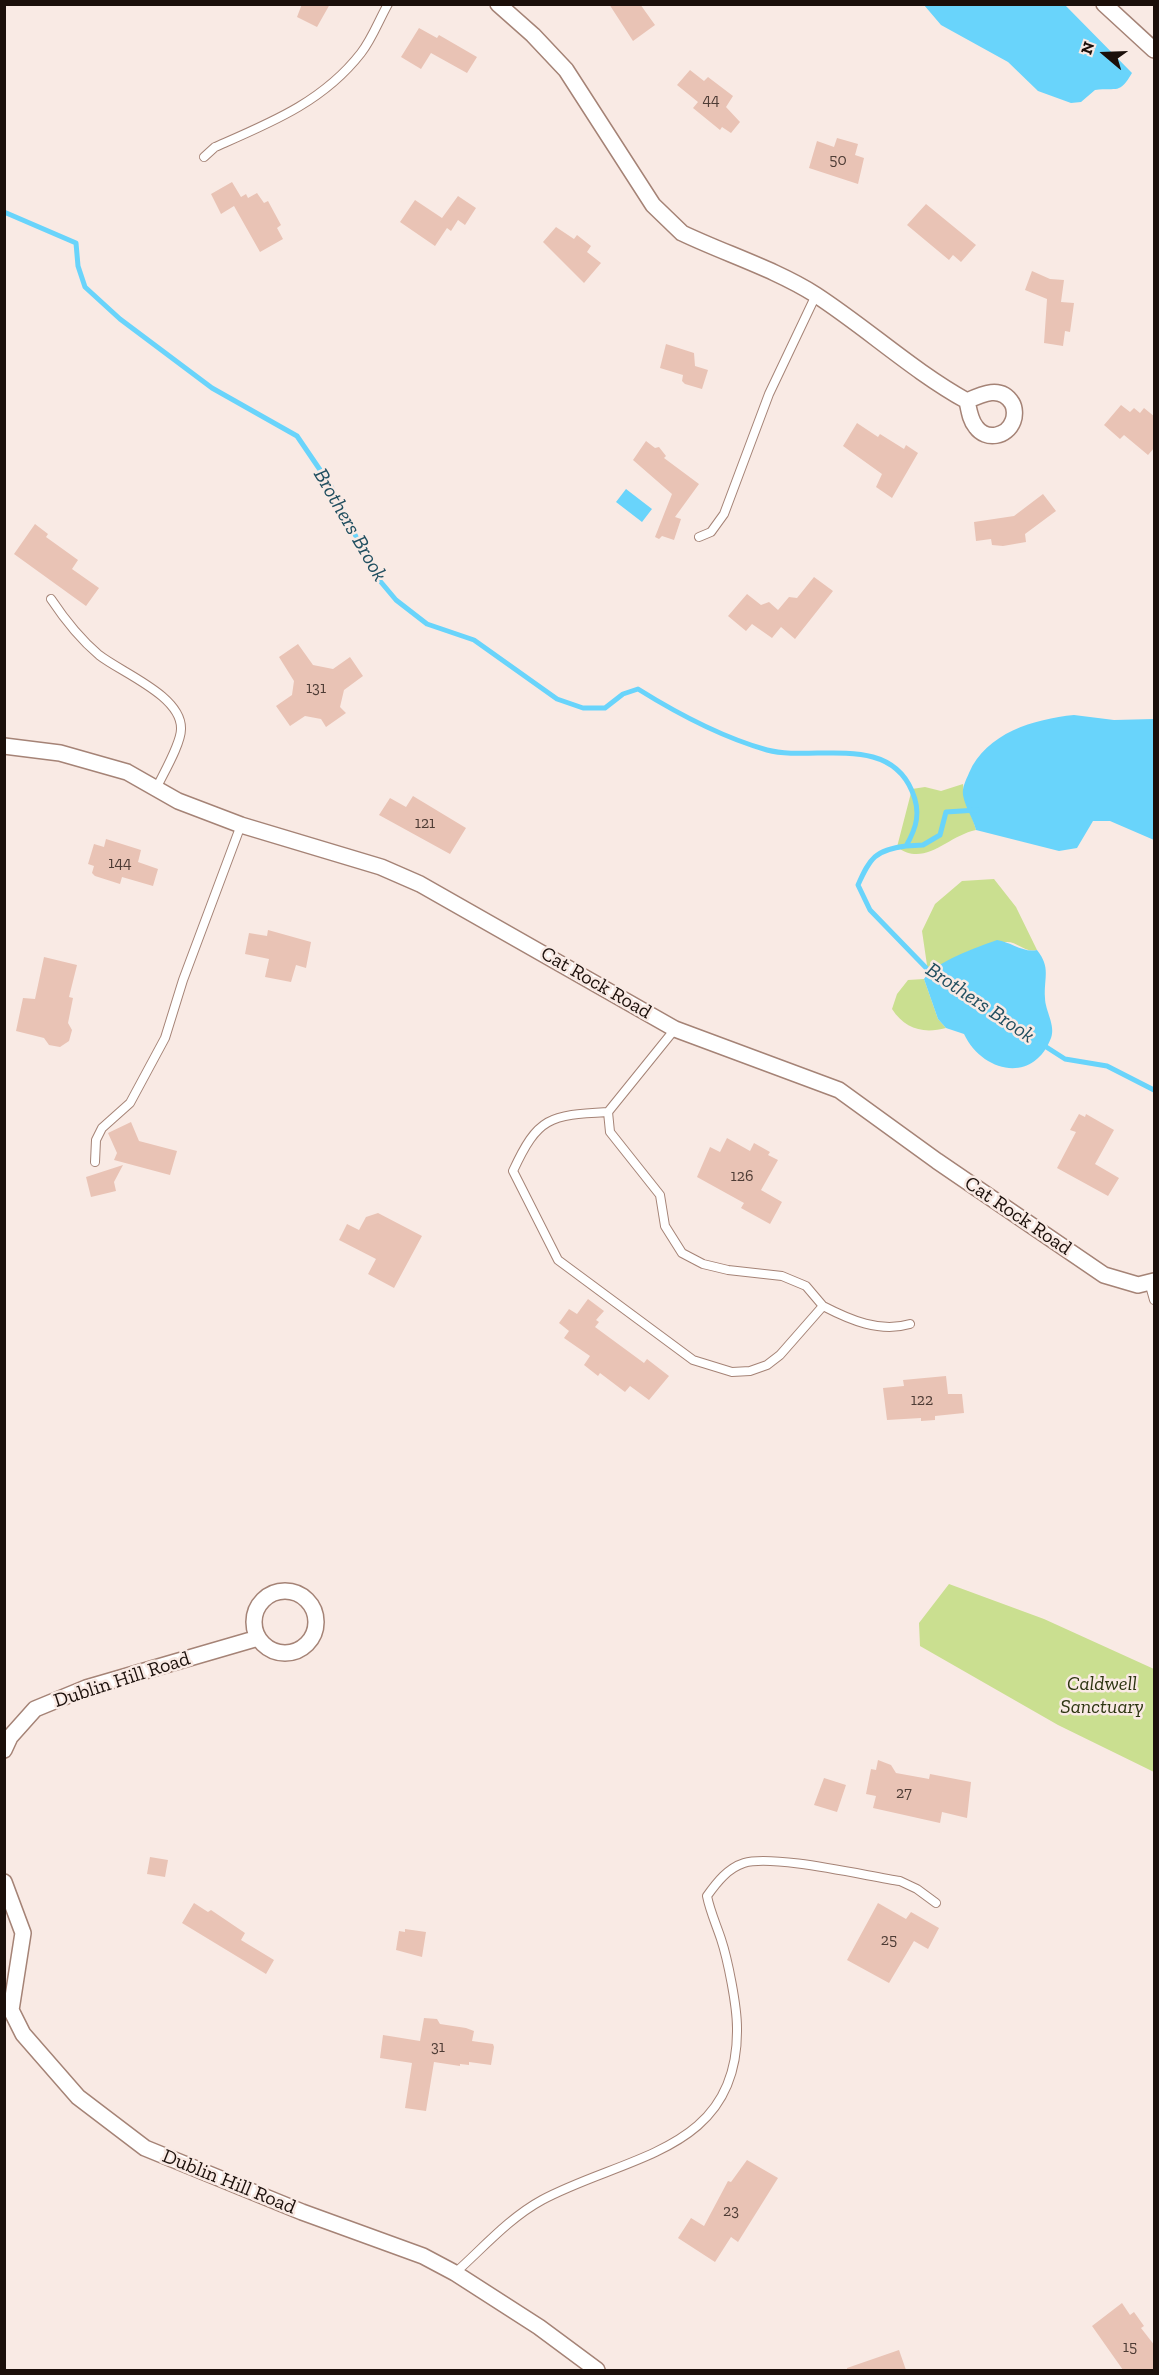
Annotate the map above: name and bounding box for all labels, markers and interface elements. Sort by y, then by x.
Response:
north arrow [1075,24,1135,84]
text: N [1077,39,1098,57]
house number: 44 [702,90,720,110]
house number: 50 [829,150,847,170]
water label: Brothers Brook [308,464,392,586]
house number: 131 [306,678,326,698]
house number: 121 [415,813,435,833]
house number: 144 [108,853,132,873]
street label: Cat Rock Road [536,942,656,1024]
water label: Brothers Brook [921,957,1039,1049]
house number: 126 [731,1166,753,1186]
street label: Cat Rock Road [960,1171,1076,1261]
house number: 122 [911,1390,933,1410]
street label: Dublin Hill Road [51,1647,193,1713]
park label: Caldwell Sanctuary [1060,1672,1144,1719]
house number: 27 [896,1783,912,1803]
house number: 25 [881,1930,897,1950]
house number: 31 [431,2037,445,2057]
street label: Dublin Hill Road [159,2144,299,2220]
house number: 23 [723,2201,739,2221]
house number: 15 [1123,2337,1137,2357]

